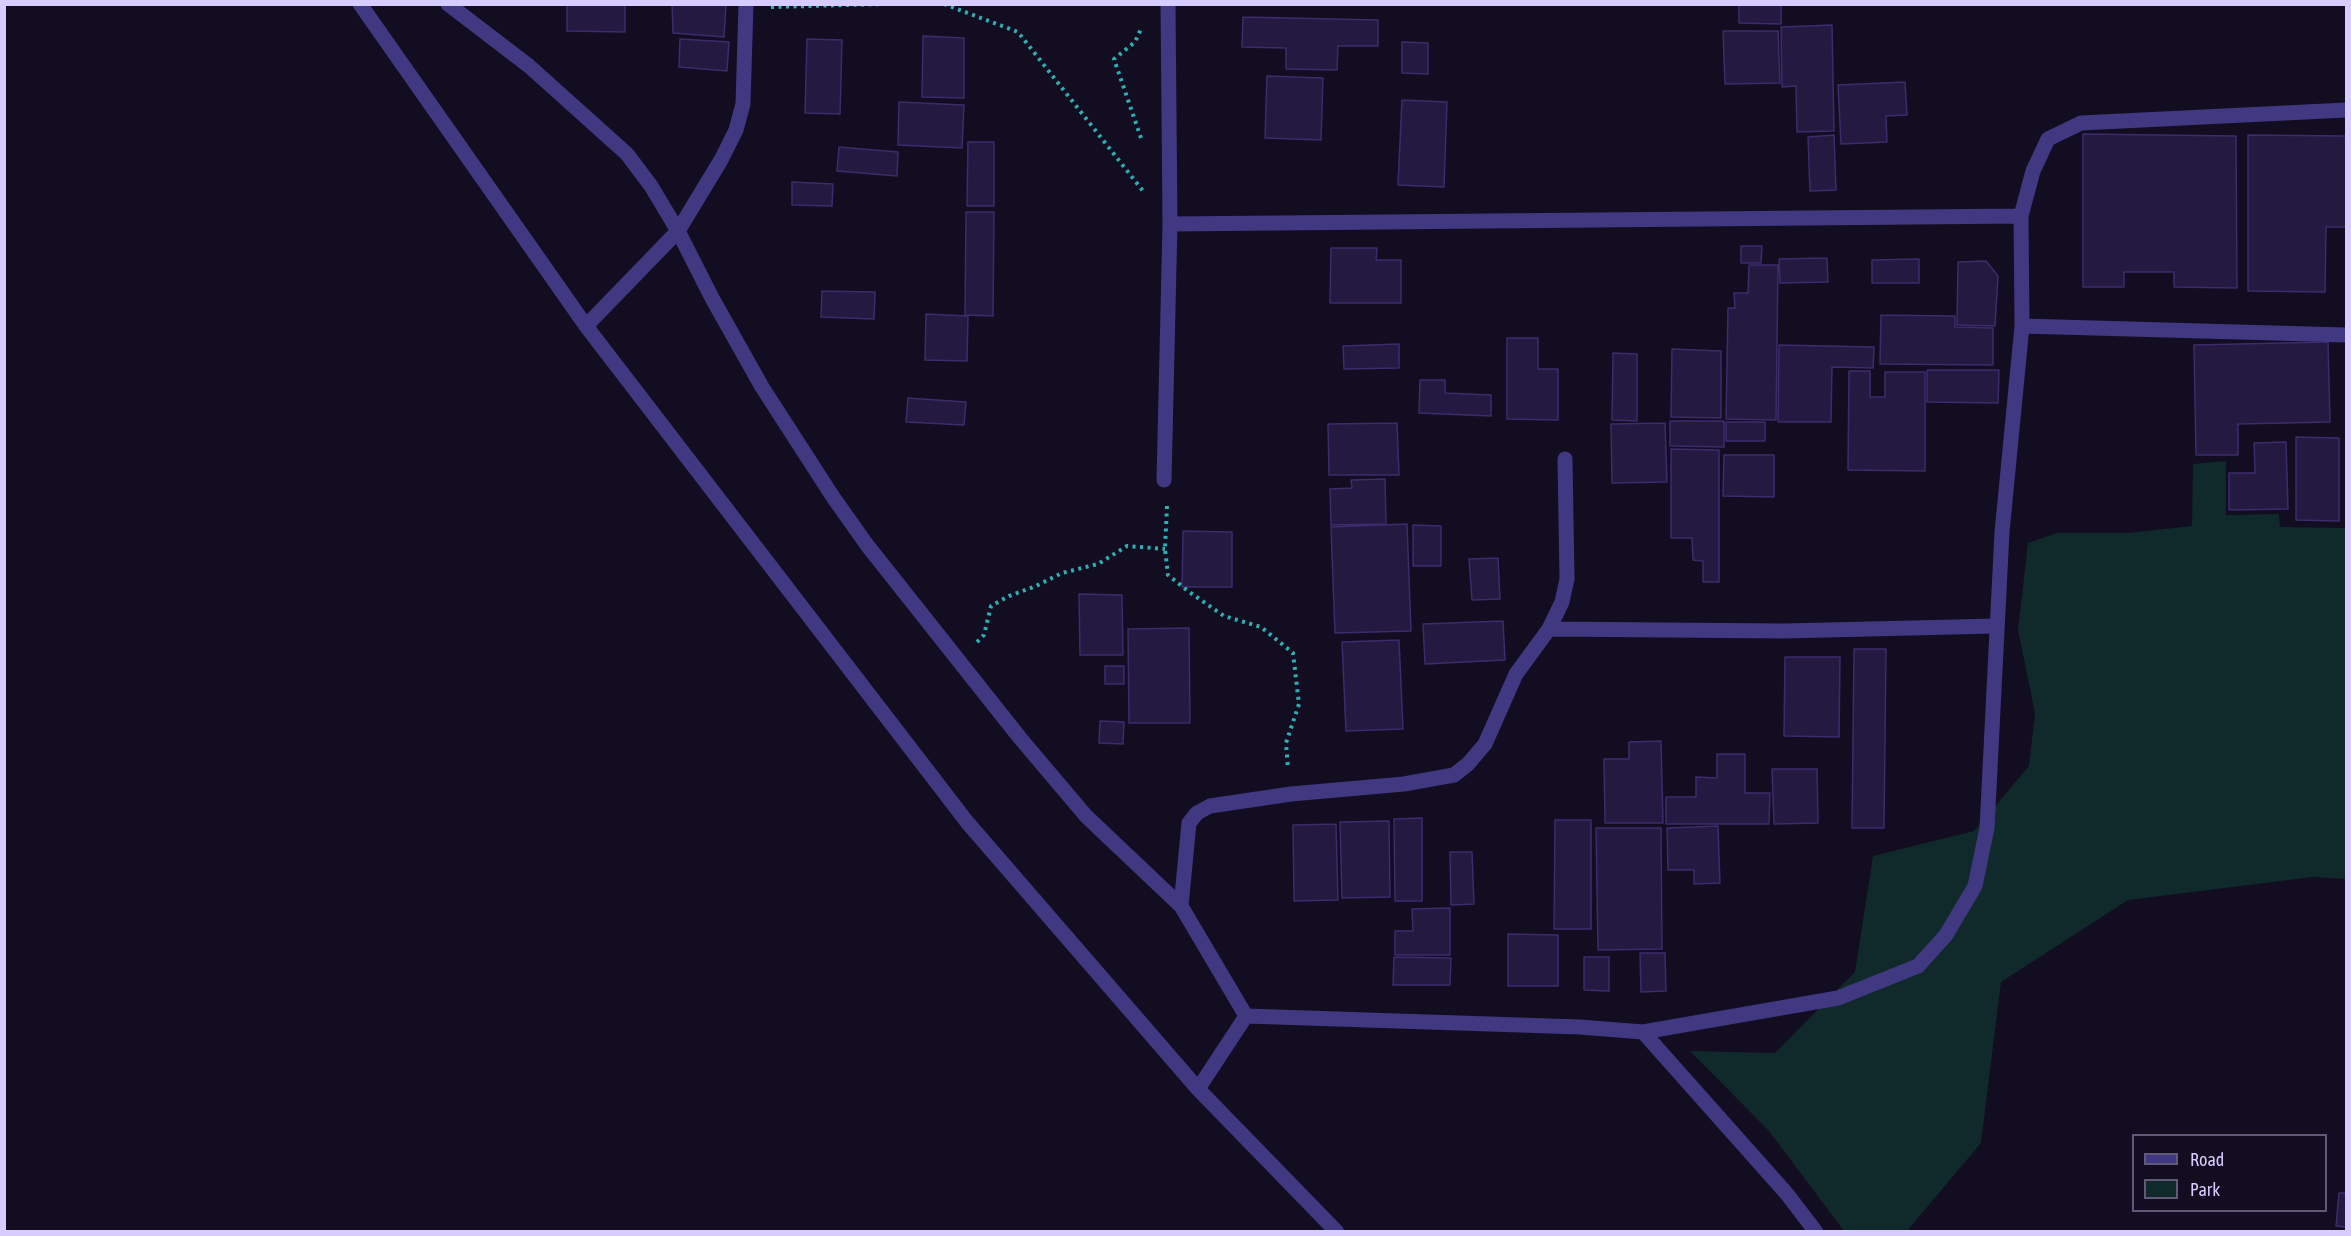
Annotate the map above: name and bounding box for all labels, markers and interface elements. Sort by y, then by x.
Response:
legend [2132,1134,2327,1212]
text: Road [2190,1149,2224,1170]
text: Park [2190,1179,2220,1200]

